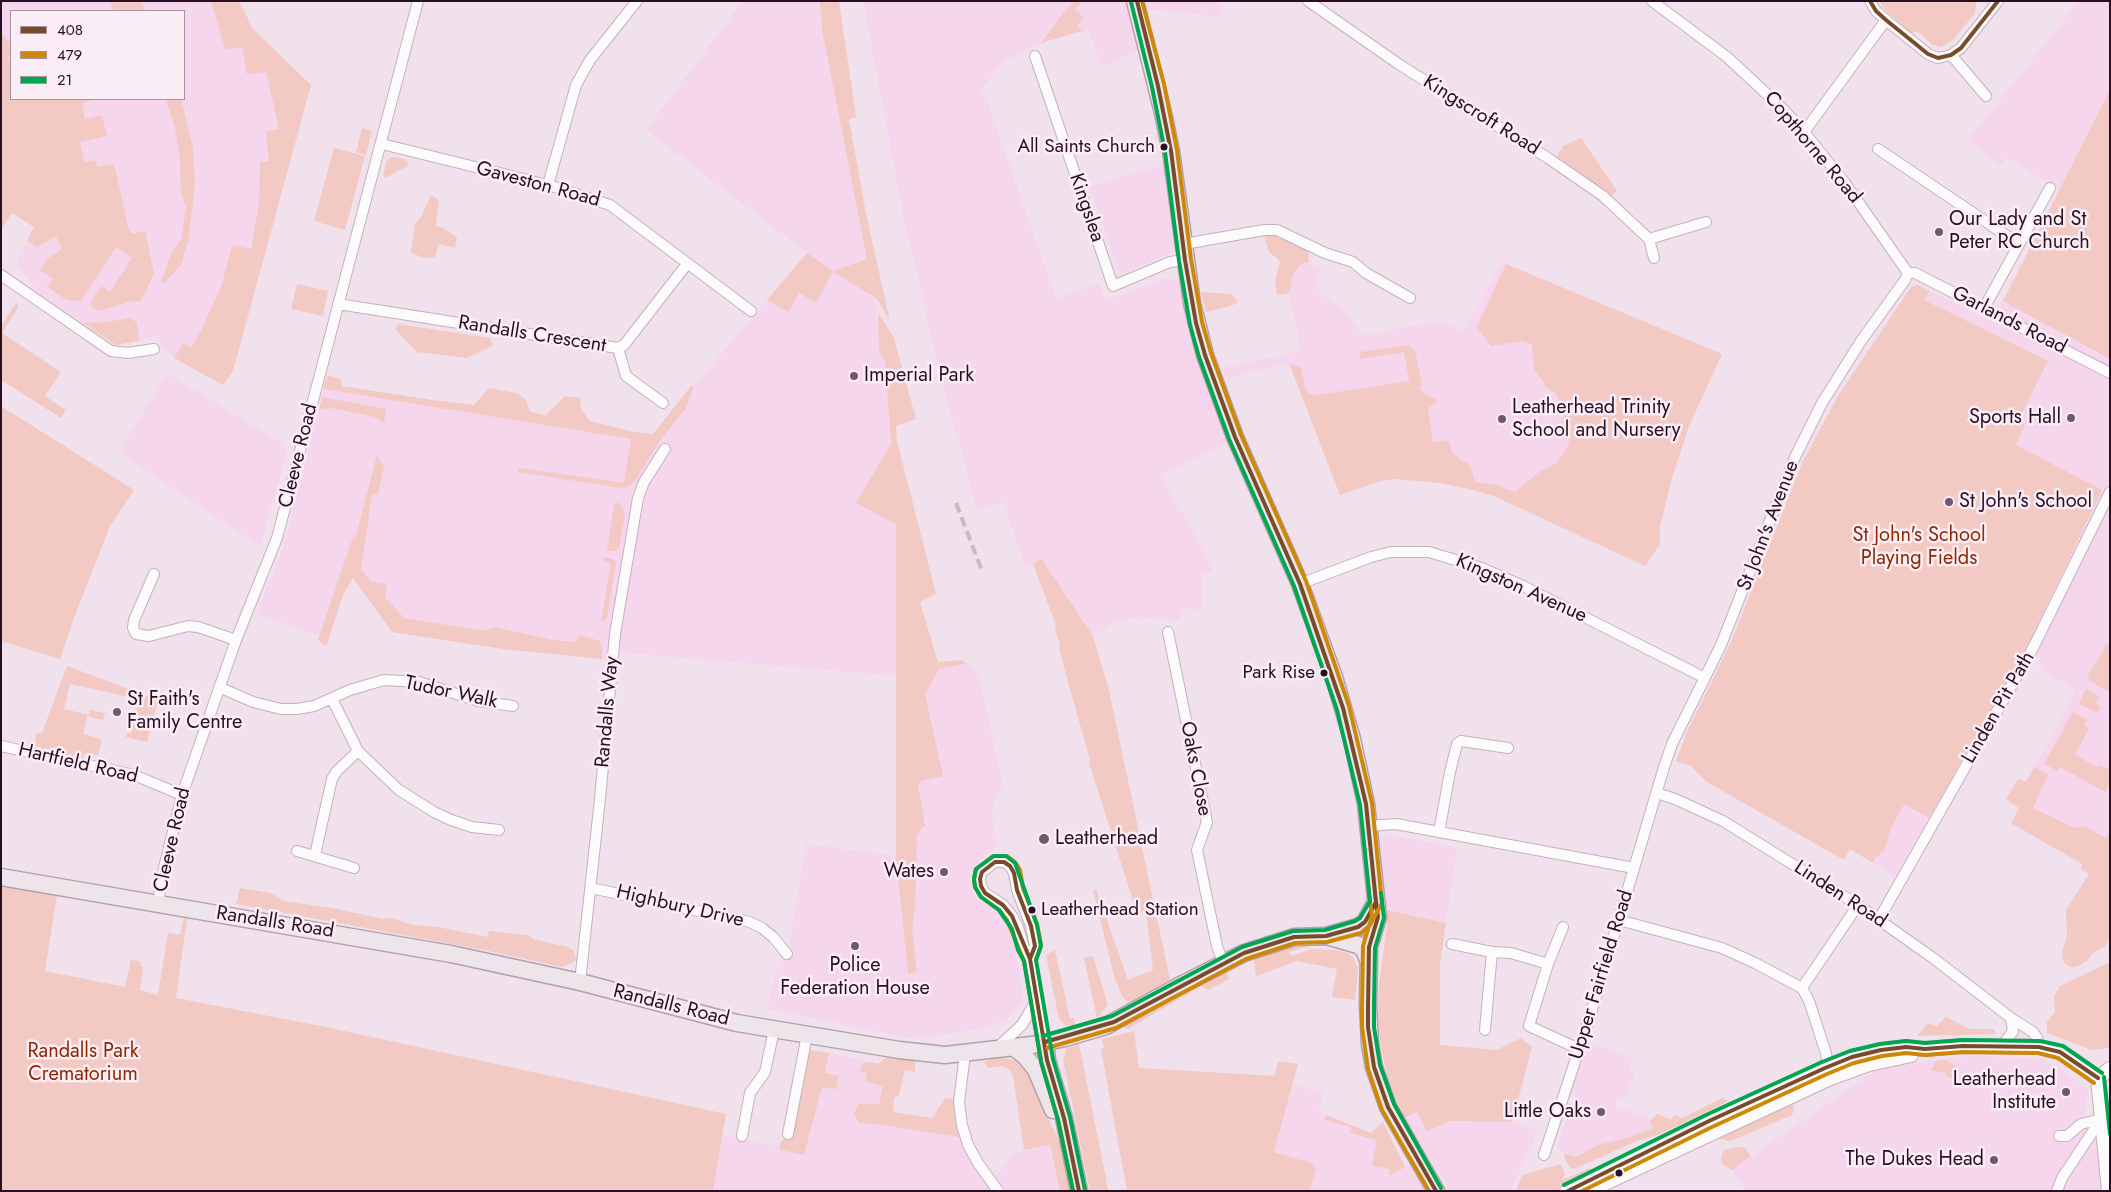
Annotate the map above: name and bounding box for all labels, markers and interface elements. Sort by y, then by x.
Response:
legend [10,10,185,100]
text: 408 [57,19,83,41]
text: 479 [57,44,82,66]
text: 21 [57,69,72,91]
street label: Kingscroft Road [1418,71,1544,161]
street label: Copthorne Road [1758,87,1866,209]
place label: All Saints Church [1017,136,1155,158]
marker: All Saints Church [1159,142,1169,152]
street label: Gaveston Road [473,157,603,213]
street label: Kingslea [1063,171,1109,245]
place label: Our Lady and St Peter RC Church [1949,208,2090,255]
marker: Our Lady and St Peter RC Church [1933,226,1945,238]
street label: Garlands Road [1948,282,2070,360]
street label: Randalls Crescent [456,311,608,359]
place label: Imperial Park [864,364,974,388]
marker: Imperial Park [848,370,860,382]
place label: Leatherhead Trinity School and Nursery [1512,396,1680,443]
street label: Cleeve Road [274,401,324,511]
place label: Sports Hall [1969,406,2061,430]
marker: Sports Hall [2065,412,2077,424]
marker: Leatherhead Trinity School and Nursery [1496,413,1508,425]
street label: St John's Avenue [1733,457,1805,595]
place label: St John's School [1959,490,2092,514]
marker: St John's School [1943,496,1955,508]
park label: St John's School Playing Fields [1852,524,1986,571]
street label: Kingston Avenue [1452,549,1590,629]
street label: Linden Pit Path [1957,648,2041,768]
street label: Randalls Way [591,655,625,769]
place label: Park Rise [1242,662,1315,684]
marker: Park Rise [1319,668,1329,678]
street label: Tudor Walk [402,671,500,715]
place label: St Faith's Family Centre [127,688,242,735]
marker: St Faith's Family Centre [111,706,123,718]
street label: Oaks Close [1174,720,1216,818]
street label: Hartfield Road [16,739,140,789]
street label: Cleeve Road [149,785,197,895]
place label: Leatherhead [1055,827,1158,851]
marker: Leatherhead [1037,832,1051,846]
street label: Linden Road [1789,856,1891,934]
place label: Wates [883,860,934,884]
marker: Wates [938,866,950,878]
street label: Highbury Drive [614,881,746,933]
street label: Upper Fairfield Road [1565,887,1639,1063]
place label: Leatherhead Station [1041,899,1199,921]
street label: Randalls Road [214,902,336,944]
marker: Leatherhead Station [1027,905,1037,915]
marker: Police Federation House [849,940,861,952]
place label: Police Federation House [780,954,930,1001]
street label: Randalls Road [610,980,732,1032]
park label: Randalls Park Crematorium [27,1040,139,1087]
place label: Leatherhead Institute [1953,1068,2056,1115]
marker: Leatherhead Institute [2060,1086,2072,1098]
place label: Little Oaks [1504,1100,1591,1124]
marker: Little Oaks [1595,1106,1607,1118]
place label: The Dukes Head [1845,1148,1984,1172]
marker: The Dukes Head [1988,1154,2000,1166]
unlabelled marker [1614,1168,1624,1178]

